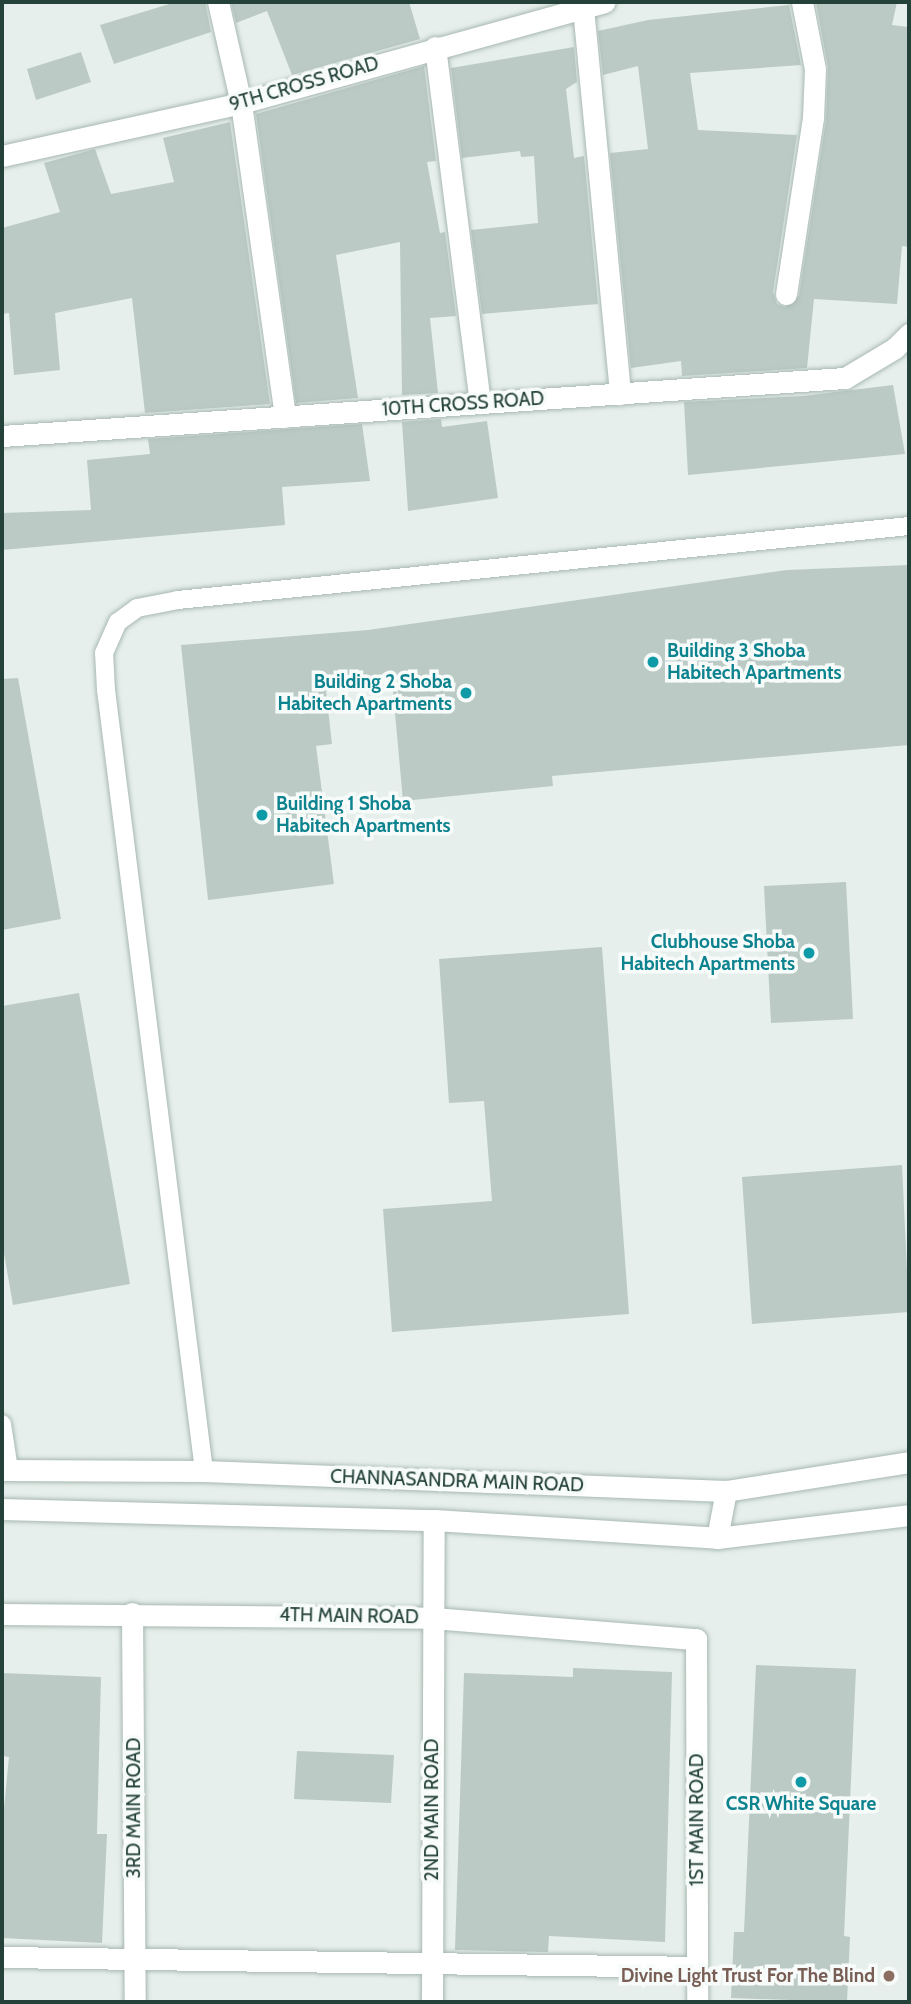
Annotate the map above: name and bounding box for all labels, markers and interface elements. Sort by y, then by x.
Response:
street label: 9TH CROSS ROAD [227,52,381,116]
street label: 10TH CROSS ROAD [381,387,545,421]
place label: Building 3 Shoba Habitech Apartments [667,640,842,684]
marker: Building 3 Shoba Habitech Apartments [645,654,661,670]
place label: Building 2 Shoba Habitech Apartments [277,671,452,715]
marker: Building 2 Shoba Habitech Apartments [458,685,474,701]
place label: Building 1 Shoba Habitech Apartments [276,793,451,837]
marker: Building 1 Shoba Habitech Apartments [254,807,270,823]
place label: Clubhouse Shoba Habitech Apartments [620,931,795,975]
marker: Clubhouse Shoba Habitech Apartments [801,945,817,961]
street label: CHANNASANDRA MAIN ROAD [330,1465,584,1497]
street label: 4TH MAIN ROAD [279,1603,419,1629]
street label: 3RD MAIN ROAD [123,1738,145,1878]
street label: 2ND MAIN ROAD [421,1739,443,1881]
street label: 1ST MAIN ROAD [686,1754,708,1886]
marker: CSR White Square [793,1774,809,1790]
place label: CSR White Square [726,1793,876,1815]
place label: Divine Light Trust For The Blind [621,1965,875,1987]
marker: Divine Light Trust For The Blind [881,1968,897,1984]

